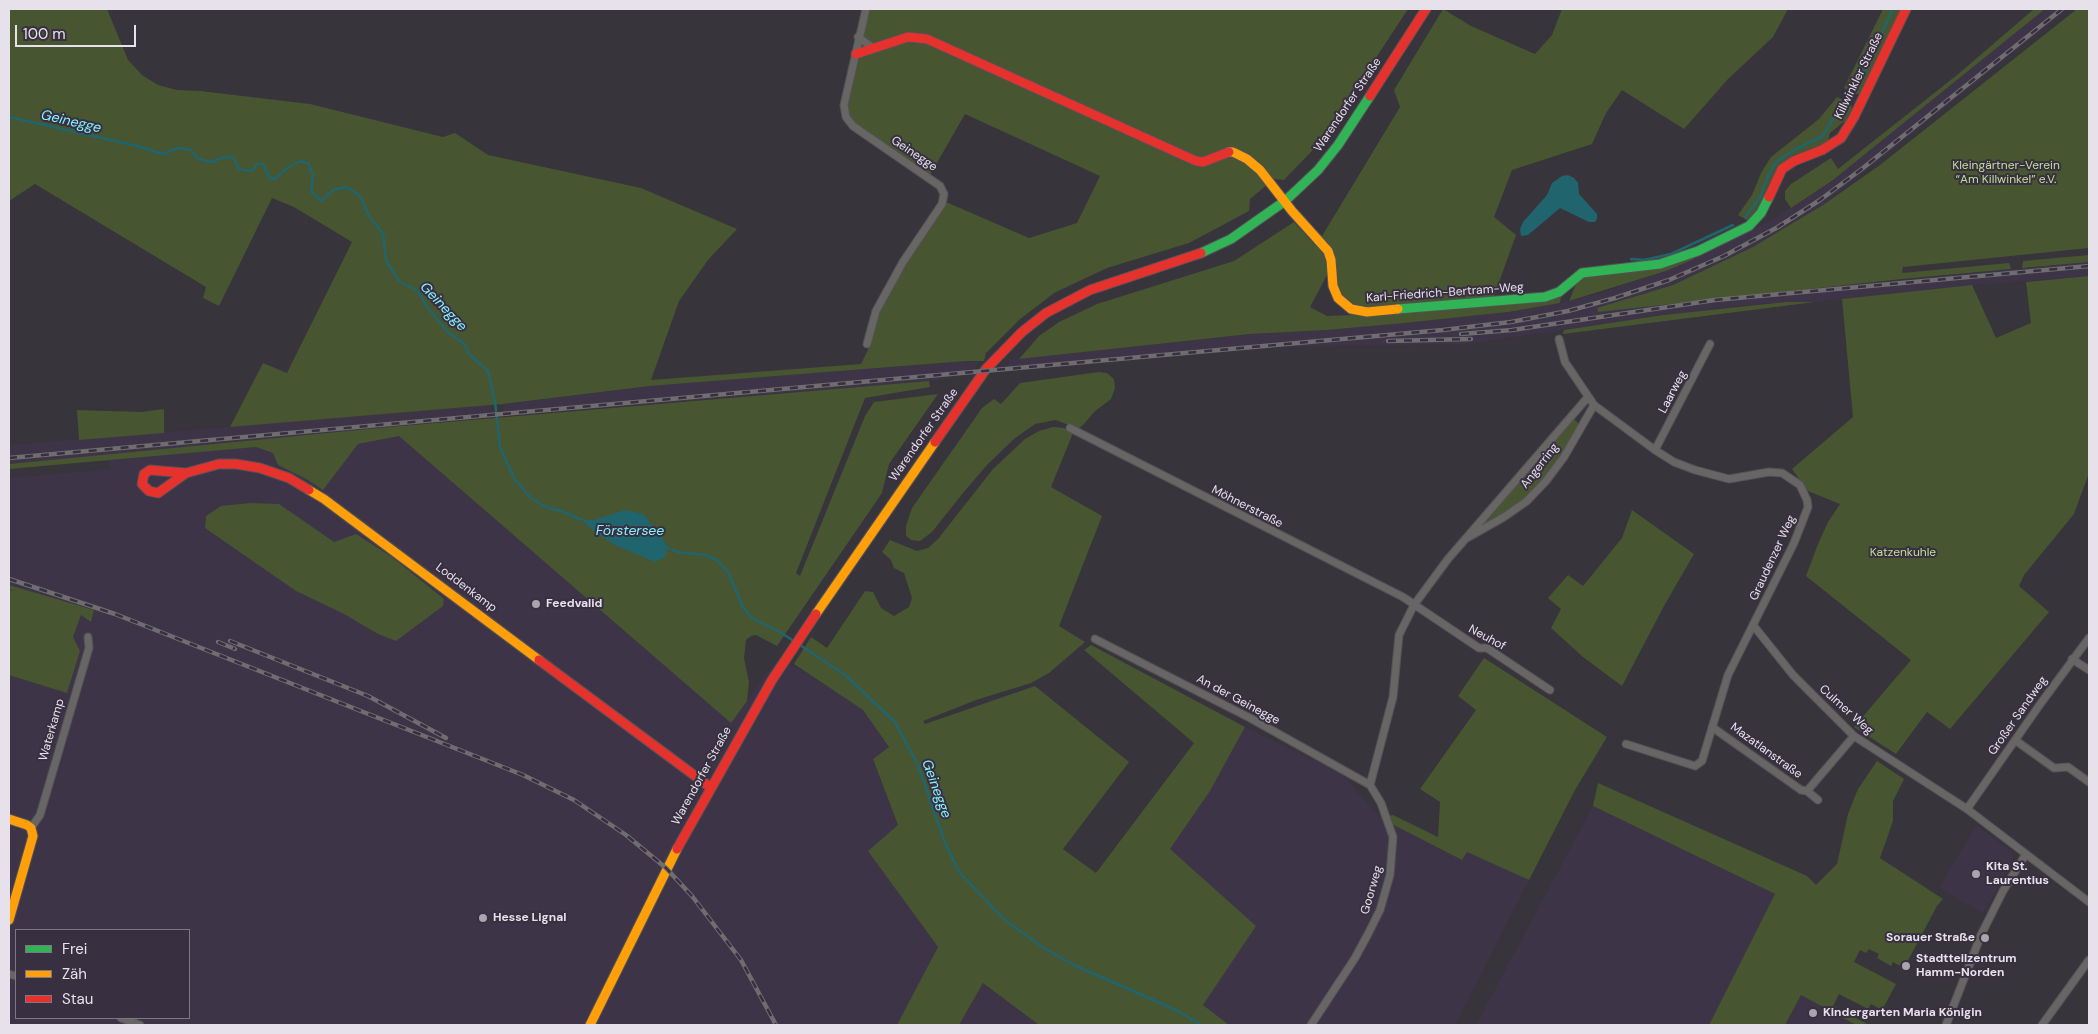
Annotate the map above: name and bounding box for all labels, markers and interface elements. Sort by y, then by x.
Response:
scale bar [18,15,139,47]
text: 100 m [23,24,66,44]
street label: Killwinkler Straße [1832,30,1886,122]
street label: Warendorfer Straße [1311,55,1385,155]
water label: Geinegge [39,107,103,137]
street label: Geinegge [888,133,940,175]
park label: Kleingärtner-Verein “Am Killwinkel” e.V. [1952,159,2060,187]
water label: Geinegge [416,279,470,335]
street label: Karl-Friedrich-Bertram-Weg [1366,280,1524,306]
street label: Laarweg [1656,368,1690,416]
street label: Warendorfer Straße [887,386,961,484]
street label: Angerring [1518,440,1562,492]
street label: Möhnerstraße [1209,483,1285,531]
street label: Graudenzer Weg [1747,513,1799,603]
water label: Förstersee [596,523,664,539]
park label: Katzenkuhle [1870,546,1936,560]
street label: Loddenkamp [433,560,499,616]
place label: Feedvalid [546,597,602,611]
marker: Feedvalid [530,598,542,610]
street label: Neuhof [1466,622,1508,654]
street label: An der Geinegge [1194,672,1282,728]
street label: Großer Sandweg [1985,674,2051,758]
street label: Culmer Weg [1816,682,1876,738]
street label: Waterkamp [36,697,68,763]
street label: Mazatlanstraße [1727,720,1805,782]
street label: Warendorfer Straße [669,724,735,828]
water label: Geinegge [918,757,954,821]
place label: Kita St. Laurentius [1986,860,2049,888]
street label: Goorweg [1358,864,1386,916]
marker: Kita St. Laurentius [1970,868,1982,880]
place label: Hesse Lignal [493,911,566,925]
marker: Hesse Lignal [477,912,489,924]
legend [15,929,190,1019]
place label: Sorauer Straße [1886,931,1975,945]
marker: Sorauer Straße [1979,932,1991,944]
text: Frei [62,939,87,959]
place label: Stadtteilzentrum Hamm-Norden [1916,952,2017,980]
marker: Stadtteilzentrum Hamm-Norden [1900,960,1912,972]
text: Zäh [62,964,87,984]
text: Stau [62,989,93,1009]
place label: Kindergarten Maria Königin [1823,1006,1982,1020]
marker: Kindergarten Maria Königin [1807,1007,1819,1019]

